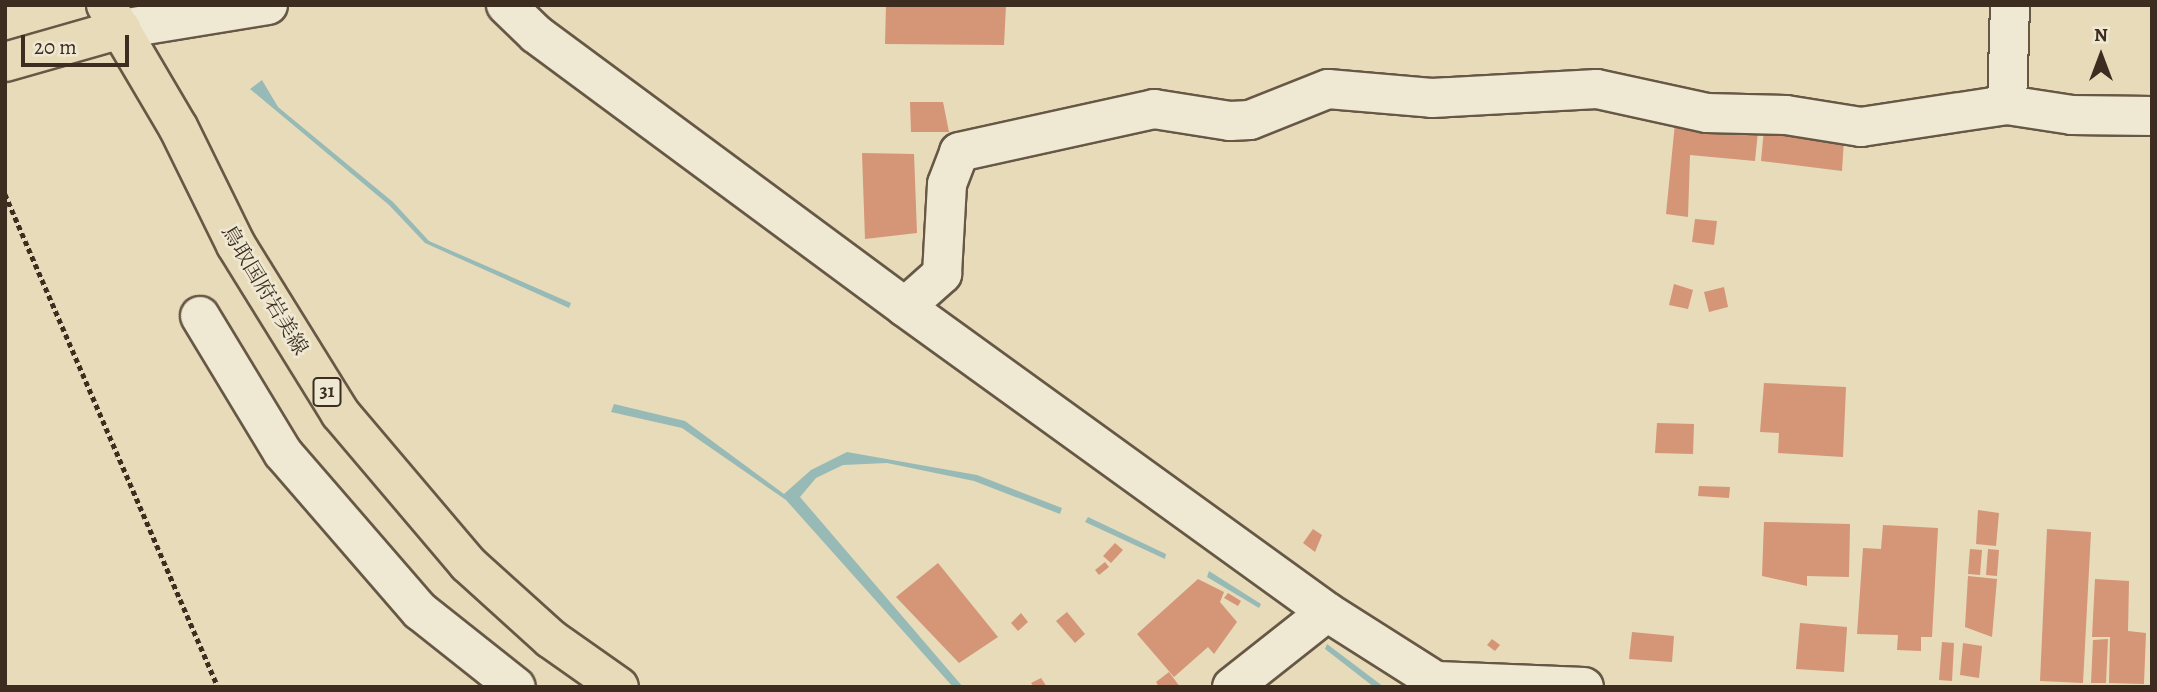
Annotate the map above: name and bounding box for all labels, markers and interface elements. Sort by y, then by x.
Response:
scale bar [24,21,133,65]
north arrow [2066,21,2136,91]
text: N [2094,22,2108,48]
text: 20 m [34,33,77,61]
street label: 鳥取国府岩美線 [216,221,314,359]
road number: 31 [311,376,343,408]

